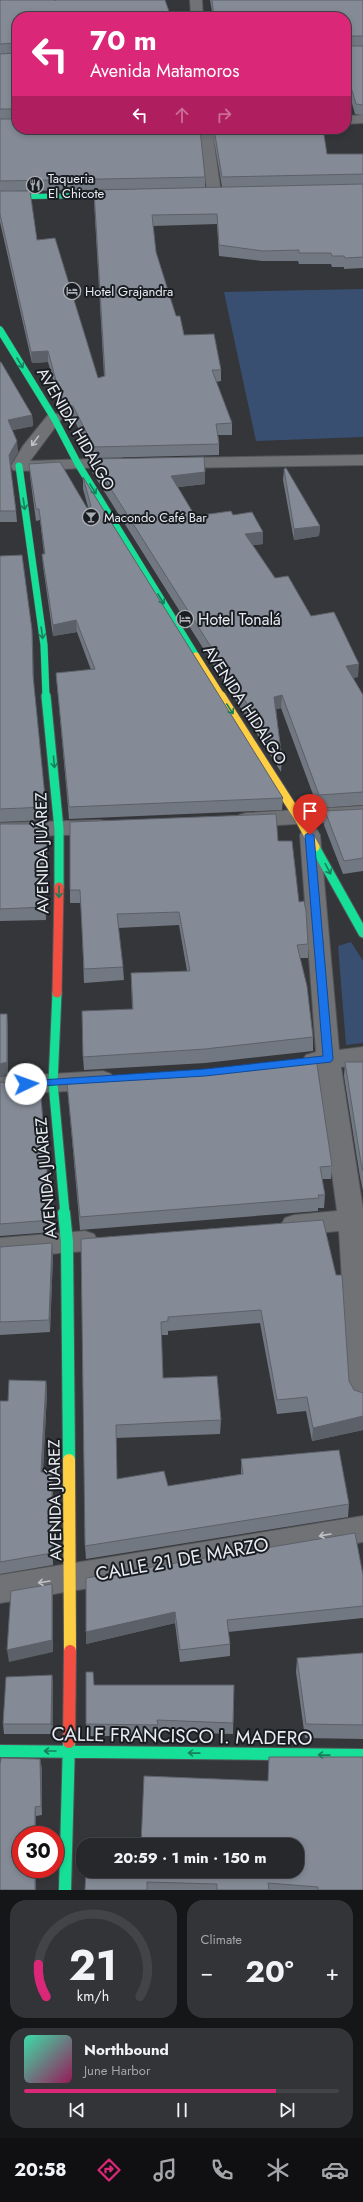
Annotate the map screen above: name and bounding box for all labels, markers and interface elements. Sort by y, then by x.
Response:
text: 70 m [90,20,157,61]
icon: left [24,28,76,80]
text: Avenida Matamoros [90,58,239,84]
icon: left [129,104,151,126]
icon: ahead [171,104,193,126]
icon: right [213,104,235,126]
place label: Taqueria El Chicote [48,169,105,203]
restaurant icon: Taqueria El Chicote [25,175,45,195]
hotel icon: Hotel Grajandra [62,281,82,301]
place label: Hotel Grajandra [85,282,173,301]
one-way arrow [17,357,25,369]
street label: AVENIDA HIDALGO [31,363,121,495]
one-way arrow [31,435,39,446]
one-way arrow [89,483,97,495]
one-way arrow [20,497,28,510]
bar icon: Macondo Café Bar [81,507,101,527]
place label: Macondo Café Bar [104,508,207,527]
one-way arrow [156,594,165,605]
place label: Hotel Tonalá [198,608,281,631]
hotel icon: Hotel Tonalá [175,609,195,629]
one-way arrow [38,626,46,639]
street label: AVENIDA HIDALGO [198,641,292,769]
one-way arrow [227,703,235,715]
one-way arrow [50,756,58,769]
street label: AVENIDA JUÁREZ [29,792,55,914]
pin [293,794,327,835]
icon: arrive [299,800,321,822]
one-way arrow [325,863,332,875]
one-way arrow [55,885,62,898]
position arrow [5,1063,47,1105]
street label: AVENIDA JUÁREZ [29,1116,63,1239]
street label: AVENIDA JUÁREZ [42,1439,68,1561]
street label: CALLE 21 DE MARZO [93,1530,271,1588]
one-way arrow [318,1532,331,1540]
one-way arrow [38,1578,51,1586]
street label: CALLE FRANCISCO I. MADERO [51,1720,313,1752]
one-way arrow [44,1748,57,1755]
one-way arrow [188,1749,201,1757]
one-way arrow [318,1751,331,1759]
speed limit sign: 30 [12,1826,64,1878]
text: 20:59 · 1 min · 150 m [113,1847,267,1869]
text: Climate [201,1930,242,1949]
text: 21 [69,1935,117,1996]
text: 20° [245,1950,294,1993]
text: − [201,1956,213,1988]
text: + [325,1956,339,1988]
text: km/h [77,1986,109,2006]
text: Northbound [84,2039,169,2061]
text: June Harbor [84,2061,150,2080]
icon: previous [66,2099,88,2121]
icon: pause [171,2099,193,2121]
icon: next [276,2099,298,2121]
icon: directions [95,2156,123,2184]
icon: music [151,2156,179,2184]
icon: phone [208,2156,236,2184]
icon: climate [264,2156,292,2184]
icon: car [321,2156,349,2184]
text: 20:58 [14,2157,67,2183]

